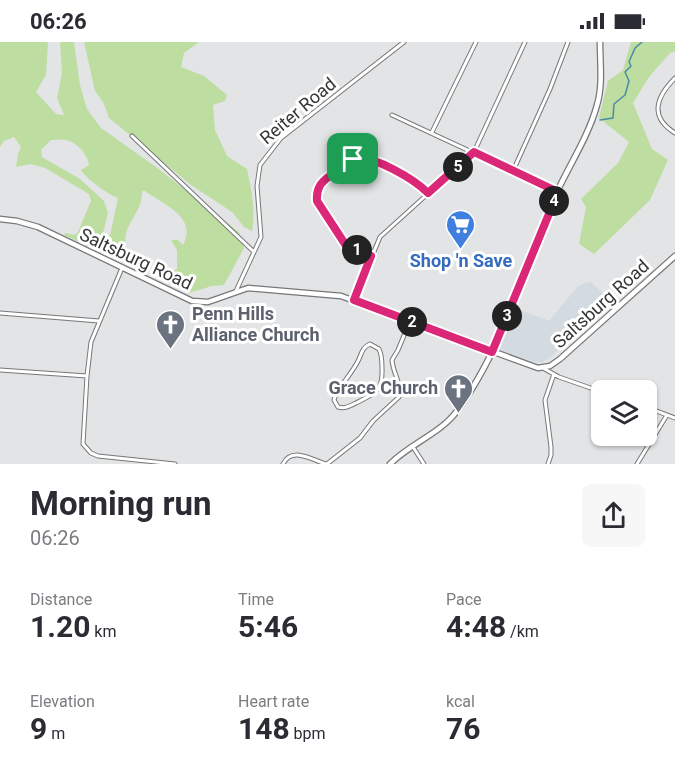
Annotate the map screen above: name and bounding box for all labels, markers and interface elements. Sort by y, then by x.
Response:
text: 06:26 [30,9,87,34]
street label: Reiter Road [256,73,340,148]
pin [327,133,378,184]
icon: arrive [336,142,369,175]
pin: 5 [443,152,473,182]
text: 5 [453,157,463,176]
pin: 4 [539,186,569,216]
text: 4 [549,191,559,210]
supermarket icon: Shop 'n Save [445,208,477,250]
street label: Saltsburg Road [77,223,196,294]
pin: 1 [342,235,372,265]
text: 1 [352,240,362,259]
place label: Shop 'n Save [410,250,513,271]
street label: Saltsburg Road [548,255,653,352]
pin: 3 [492,301,522,331]
place label: Penn Hills Alliance Church [192,303,320,345]
text: 3 [502,306,512,325]
pin: 2 [397,307,427,337]
church icon: Penn Hills Alliance Church [155,308,187,350]
text: 2 [407,312,417,331]
church icon: Grace Church [443,372,475,414]
place label: Grace Church [328,377,438,398]
map controls [591,380,657,446]
button: layers [591,380,657,446]
text: Morning run [30,484,211,523]
button: share [582,484,645,547]
text: 06:26 [30,526,80,550]
text: Distance [30,590,92,609]
text: Time [238,590,274,609]
text: Pace [446,590,482,609]
text: 1.20 [30,609,90,644]
text: 5:46 [238,609,298,644]
text: 4:48 [446,609,506,644]
text: km [90,622,116,641]
text: /km [506,622,539,641]
text: Elevation [30,692,95,711]
text: Heart rate [238,692,309,711]
text: kcal [446,692,475,711]
text: 9 [30,711,47,746]
text: 148 [238,711,290,746]
text: 76 [446,711,480,746]
text: m [47,724,65,743]
text: bpm [290,724,326,743]

